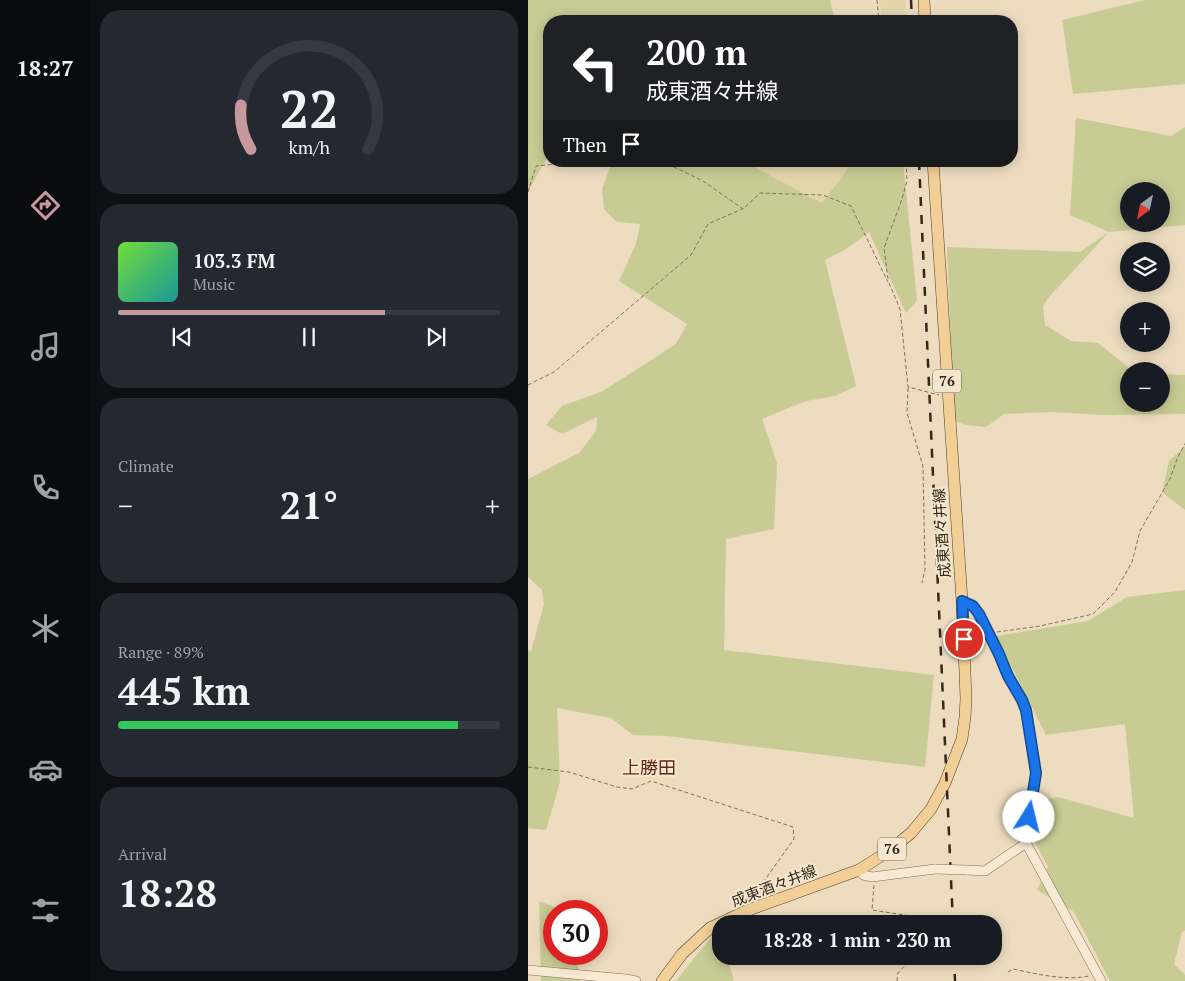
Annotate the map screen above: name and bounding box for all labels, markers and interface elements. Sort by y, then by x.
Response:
text: 200 m [646,29,747,75]
icon: left [563,35,628,100]
text: 18:27 [16,53,74,82]
text: 22 [280,74,338,143]
text: 成東酒々井線 [646,76,778,105]
icon: arrive [617,130,645,158]
text: Then [563,132,607,157]
text: km/h [288,135,330,159]
north arrow [1120,182,1170,232]
map controls [1120,182,1170,412]
icon: directions [28,188,63,223]
button: layers [1120,242,1170,292]
text: 103.3 FM [193,248,275,273]
text: Music [193,273,235,295]
button: + [1120,302,1170,352]
icon: previous [168,323,196,351]
icon: pause [295,323,323,351]
icon: next [422,323,450,351]
icon: music [28,329,63,364]
button: − [1120,362,1170,412]
road number: 76 [933,370,961,392]
text: Climate [118,455,174,477]
icon: phone [28,470,63,505]
text: 21° [280,480,338,530]
text: − [118,487,133,524]
text: + [485,487,500,524]
street label: 成東酒々井線 [928,487,954,579]
icon: climate [28,611,63,646]
pin [943,618,985,660]
icon: arrive [950,625,978,653]
text: Range · 89% [118,641,204,663]
text: 445 km [118,666,250,716]
icon: car [28,752,63,787]
district label: 上勝田 [622,755,676,779]
position arrow [1002,790,1054,842]
road number: 76 [878,838,906,861]
text: Arrival [118,843,167,865]
street label: 成東酒々井線 [728,860,819,911]
text: 18:28 [118,868,217,918]
icon: filters [28,893,63,928]
speed limit sign: 30 [543,900,608,965]
text: 18:28 · 1 min · 230 m [763,927,951,952]

